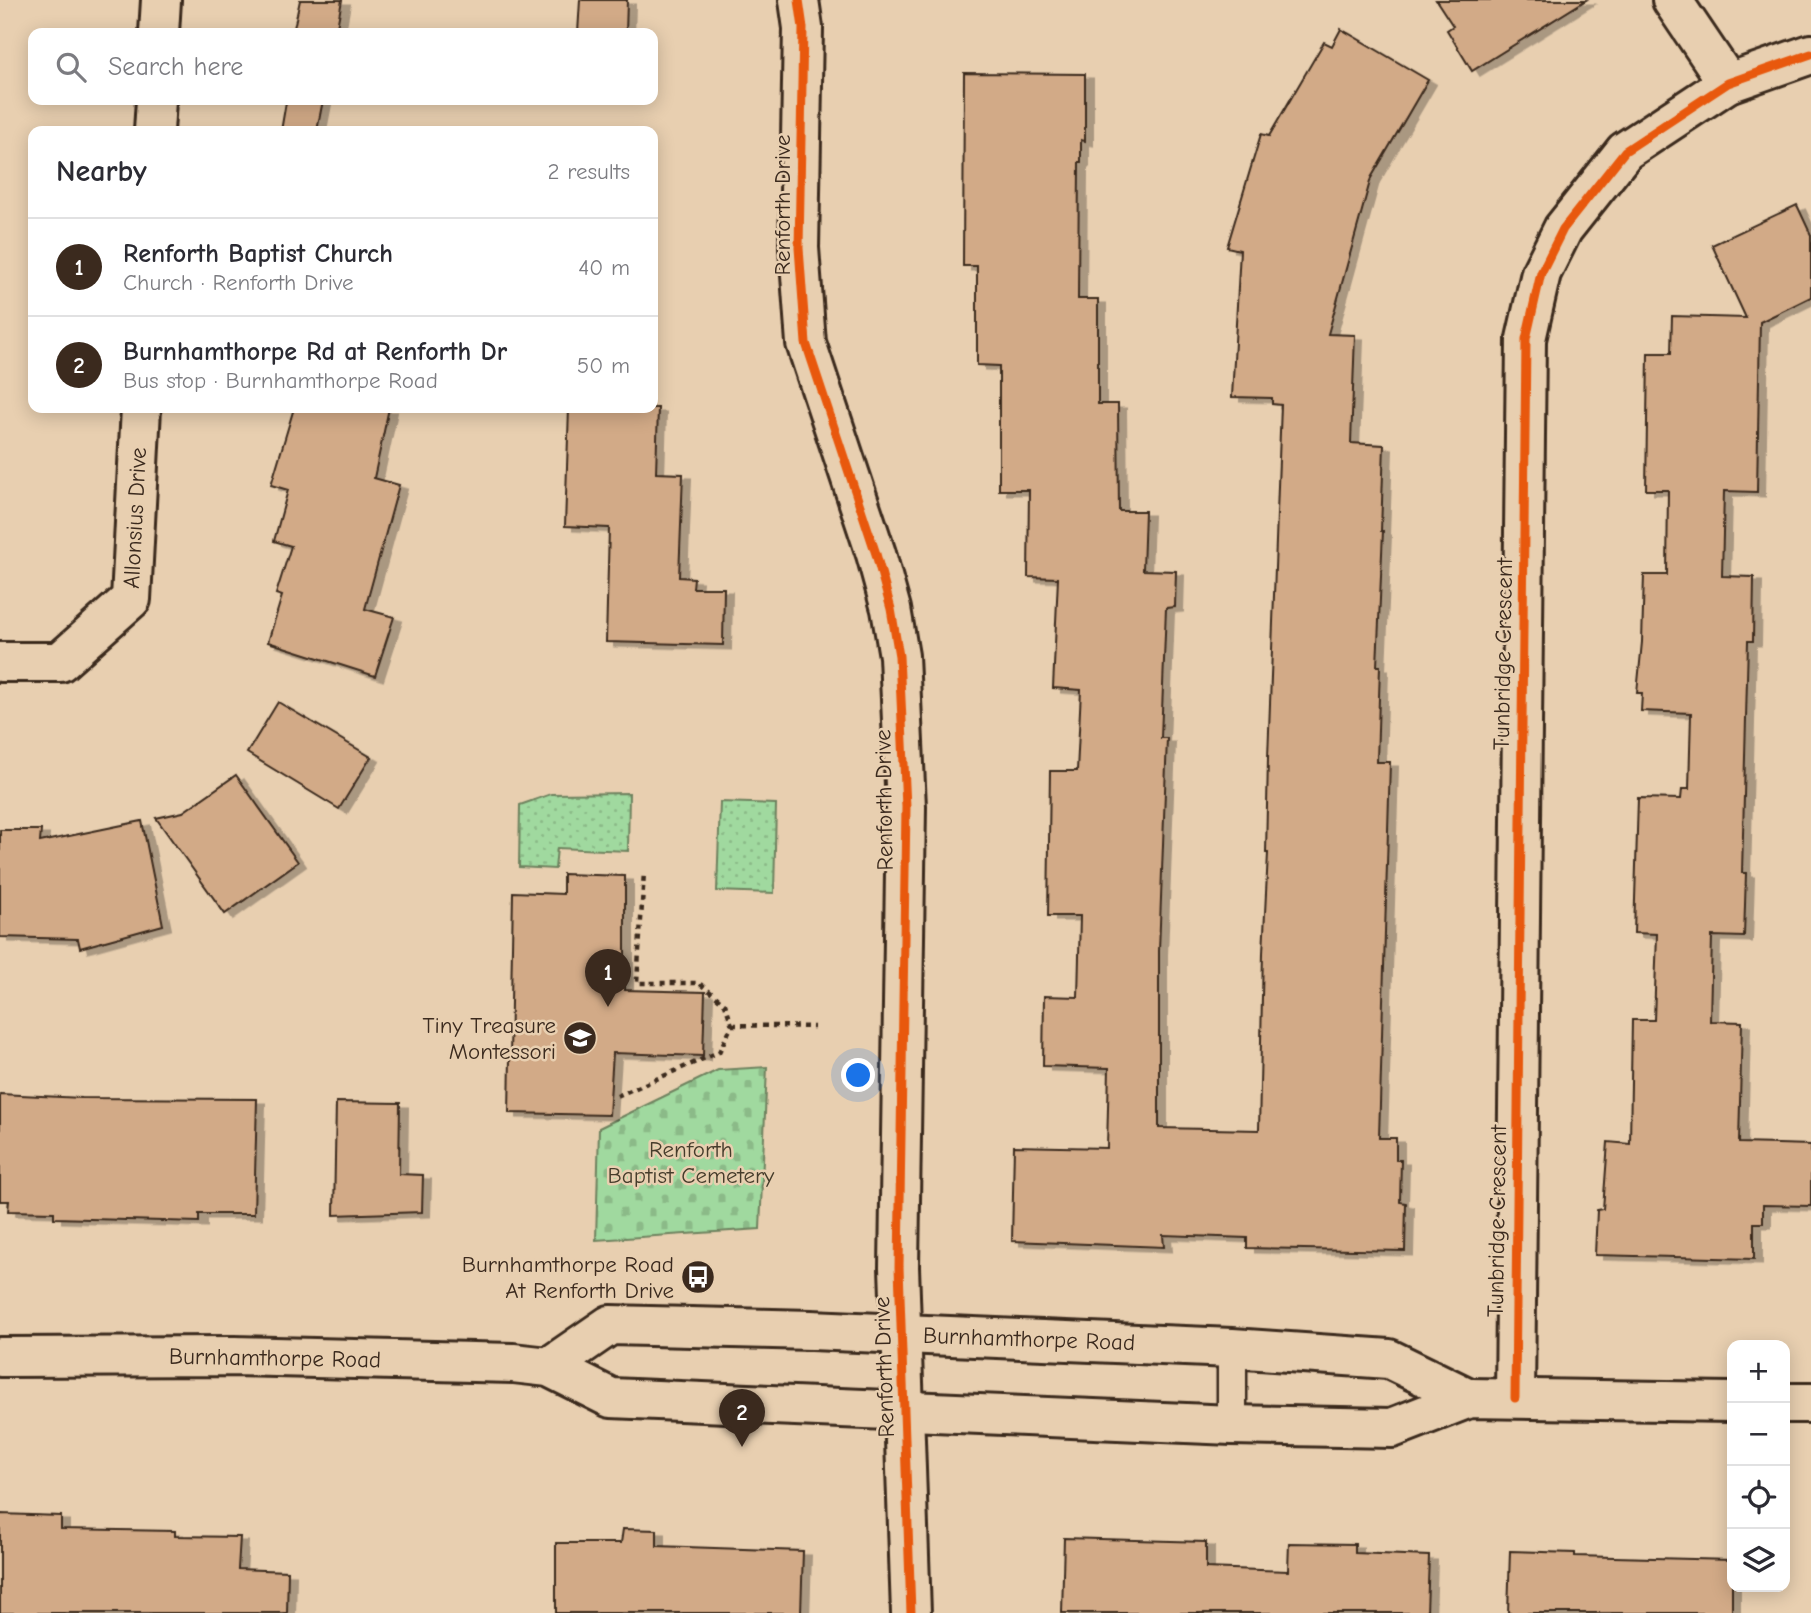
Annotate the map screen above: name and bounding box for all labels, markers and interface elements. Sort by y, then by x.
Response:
search box [28,28,658,105]
icon: search [52,48,90,86]
text: Search here [108,52,243,82]
street label: Renforth Drive [769,134,796,276]
text: Nearby [56,154,147,189]
text: 2 results [548,158,630,185]
text: Renforth Baptist Church [123,239,393,269]
text: 1 [74,254,84,281]
text: 40 m [578,254,630,281]
text: Church · Renforth Drive [123,269,354,296]
text: Burnhamthorpe Rd at Renforth Dr [123,337,507,367]
text: 2 [73,352,85,379]
text: 50 m [577,352,630,379]
text: Bus stop · Burnhamthorpe Road [123,367,438,394]
street label: Allonsius Drive [118,447,152,589]
street label: Tunbridge Crescent [1488,556,1518,750]
street label: Renforth Drive [869,729,899,871]
pin: 1 [585,949,631,1007]
place label: Tiny Treasure Montessori [422,1012,556,1065]
school or university icon: Tiny Treasure Montessori [561,1019,599,1057]
your location [841,1058,875,1092]
street label: Tunbridge Crescent [1482,1123,1512,1317]
park label: Renforth Baptist Cemetery [608,1136,775,1189]
place label: Burnhamthorpe Road At Renforth Drive [462,1251,674,1304]
bus stop icon: Burnhamthorpe Road At Renforth Drive [679,1258,717,1296]
street label: Renforth Drive [868,1296,900,1438]
street label: Burnhamthorpe Road [922,1322,1136,1356]
map controls [1727,1340,1790,1592]
button: + [1727,1340,1790,1403]
street label: Burnhamthorpe Road [169,1343,381,1373]
pin: 2 [719,1389,765,1447]
button: − [1727,1403,1790,1466]
button: locate [1727,1466,1790,1529]
button: layers [1727,1529,1790,1592]

